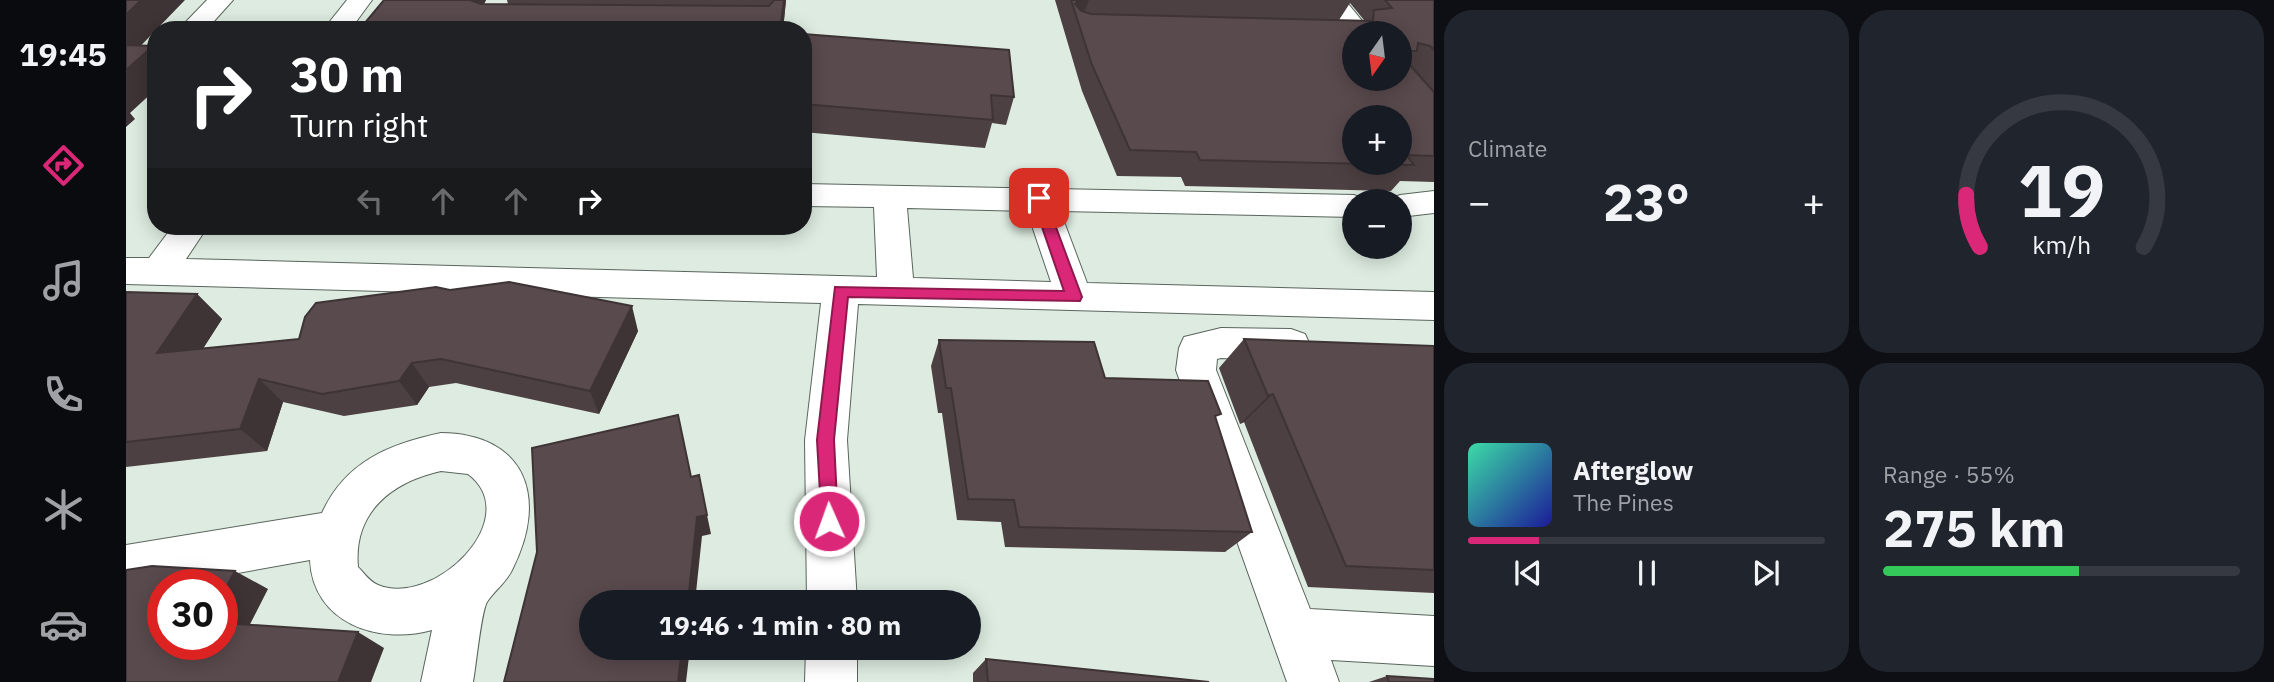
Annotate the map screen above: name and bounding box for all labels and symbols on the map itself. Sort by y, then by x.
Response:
north arrow [1342,21,1412,91]
pin [1009,168,1069,228]
position arrow [792,484,866,558]
speed limit sign: 30 [147,569,238,660]

